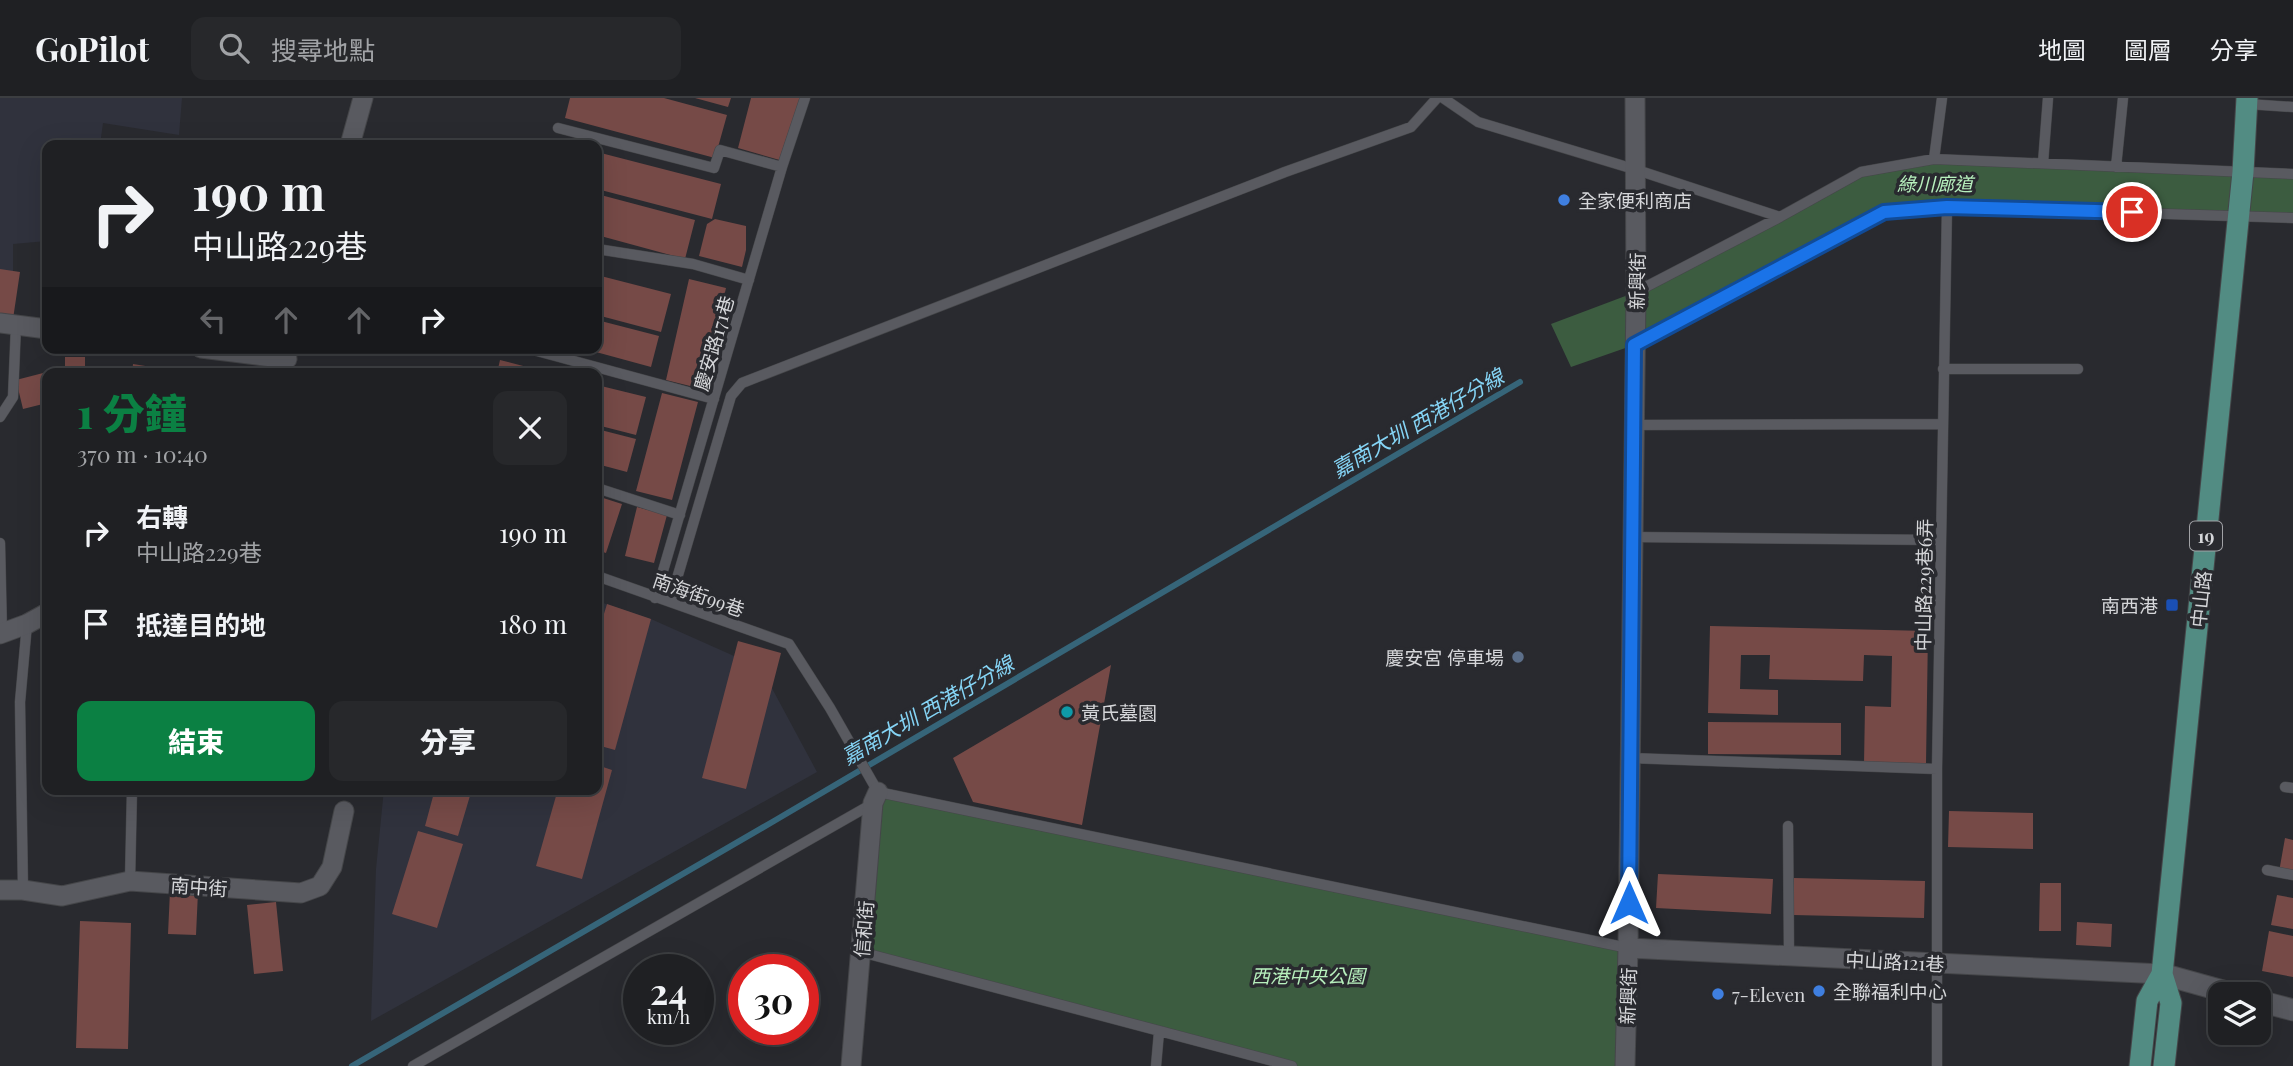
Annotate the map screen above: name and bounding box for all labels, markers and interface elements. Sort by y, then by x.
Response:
search box [191,17,681,80]
text: GoPilot [35,26,149,70]
icon: search [215,29,253,67]
text: 搜尋地點 [271,32,375,67]
text: 地圖 [2038,33,2086,65]
text: 圖層 [2124,33,2172,65]
text: 分享 [2210,33,2258,65]
text: 190 m [192,158,325,223]
icon: right [77,168,168,259]
park label: 綠川廊道 [1897,170,1976,196]
pin [2102,182,2162,242]
place label: 全家便利商店 [1578,187,1692,213]
marker: 全家便利商店 [1556,192,1572,208]
icon: arrive [2113,193,2151,231]
text: 中山路229巷 [192,223,367,266]
street label: 新興街 [1623,252,1649,310]
street label: 慶安路171巷 [687,292,739,394]
icon: left [194,301,232,339]
icon: ahead [267,301,305,339]
icon: ahead [340,301,378,339]
icon: right [413,301,451,339]
water label: 嘉南大圳 西港仔分線 [1326,360,1510,483]
text: 1 分鐘 [77,384,187,440]
button: close [493,391,567,465]
text: 370 m · 10:40 [77,438,208,469]
text: 右轉 [136,499,188,534]
icon: right [77,514,115,552]
text: 190 m [499,515,567,550]
street label: 中山路229巷6弄 [1909,518,1937,652]
road number: 19 [2190,522,2222,550]
text: 中山路229巷 [136,536,262,567]
street label: 南海街99巷 [650,566,748,622]
street label: 中山路 [2184,569,2216,629]
place label: 南西港 [2101,592,2158,618]
marker: 南西港 [2164,597,2180,613]
icon: arrive [77,605,115,643]
text: 180 m [499,606,567,641]
text: 抵達目的地 [136,607,266,642]
place label: 慶安宮 停車場 [1385,644,1504,670]
water label: 嘉南大圳 西港仔分線 [836,647,1020,770]
marker: 慶安宮 停車場 [1510,649,1526,665]
place label: 黃氏墓園 [1081,699,1157,725]
button: 結束 [77,701,315,781]
button: 分享 [329,701,567,781]
marker: 黃氏墓園 [1059,704,1075,720]
position arrow [1592,866,1666,940]
street label: 南中街 [170,871,228,901]
street label: 信和街 [848,899,878,959]
street label: 中山路121巷 [1845,945,1945,977]
speed limit sign: 30 [728,954,819,1045]
park label: 西港中央公園 [1251,962,1368,988]
text: 24 [650,967,687,1014]
street label: 新興街 [1613,967,1641,1025]
place label: 全聯福利中心 [1833,978,1947,1004]
place label: 7-Eleven [1732,981,1806,1007]
map controls [2208,982,2271,1045]
button: layers [2208,982,2271,1045]
marker: 全聯福利中心 [1811,983,1827,999]
marker: 7-Eleven [1710,986,1726,1002]
text: km/h [647,1005,690,1029]

